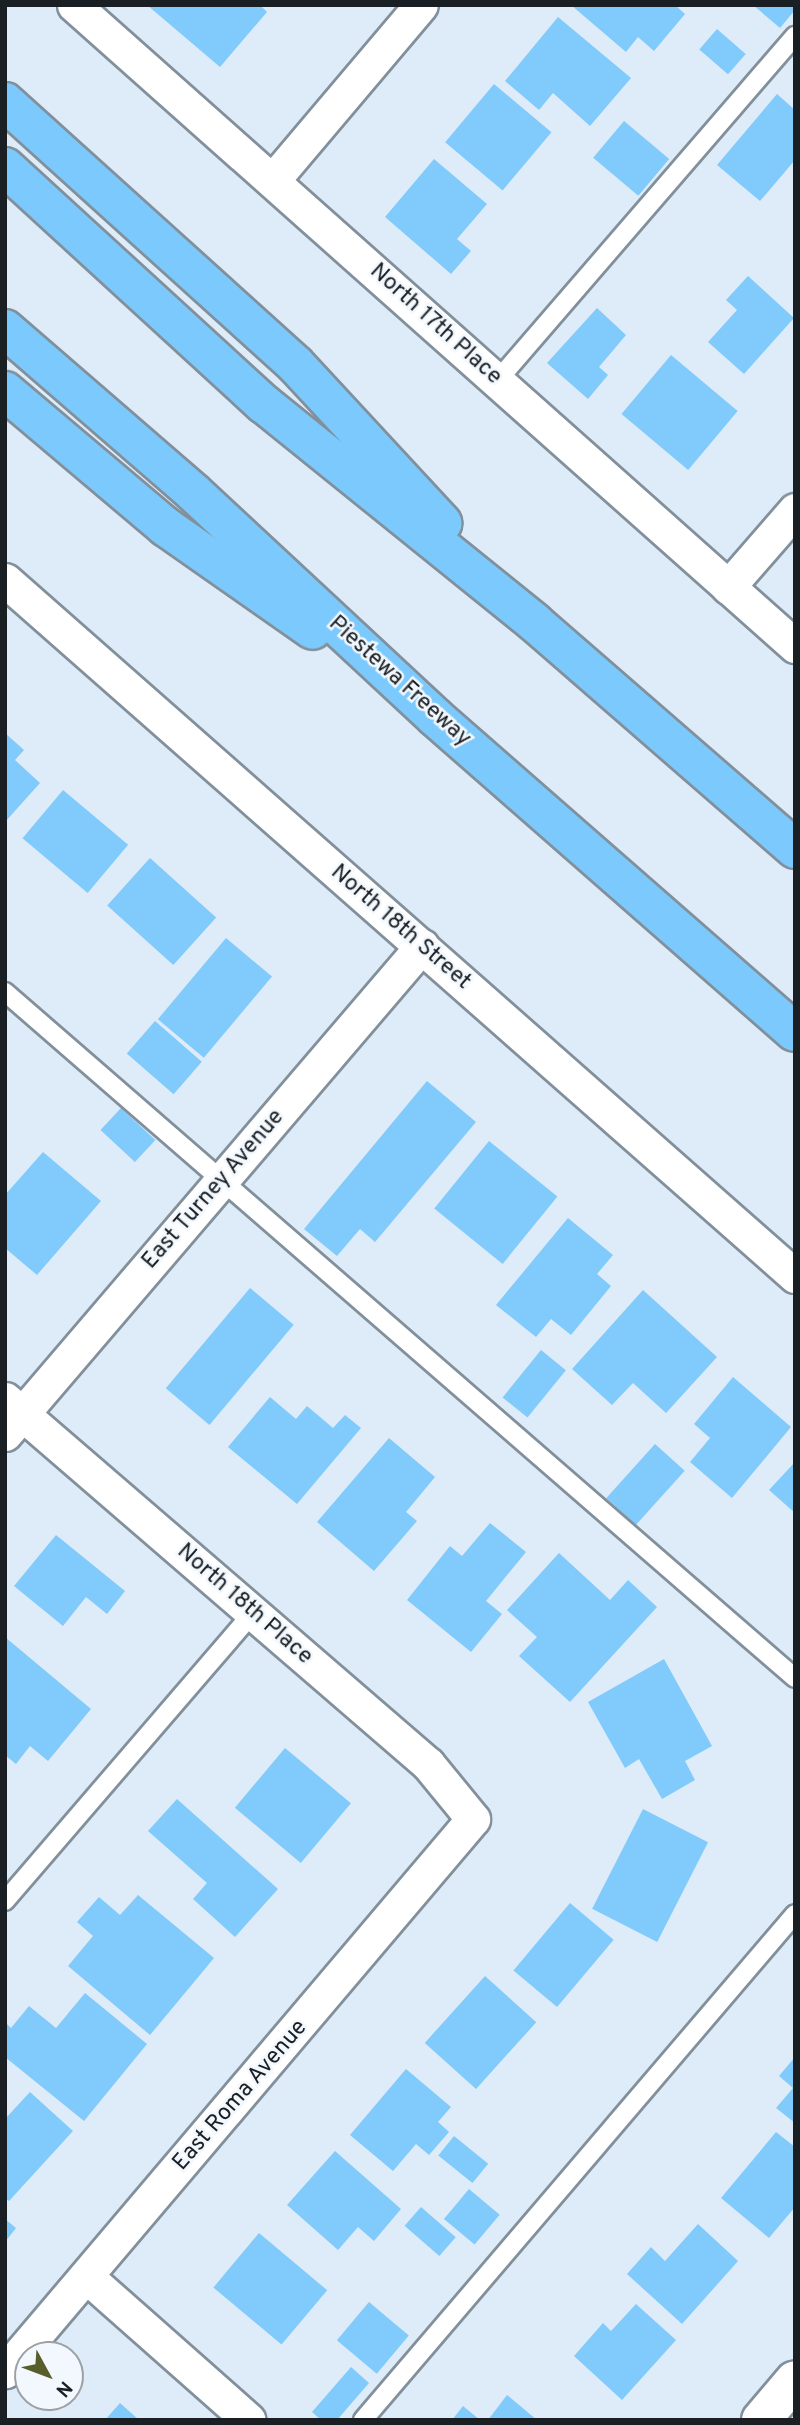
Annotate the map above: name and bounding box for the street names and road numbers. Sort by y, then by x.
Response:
street label: North 17th Place [363,258,507,392]
street label: Piestewa Freeway [322,611,476,753]
street label: North 18th Street [324,860,476,996]
street label: East Turney Avenue [136,1104,292,1276]
street label: North 18th Place [171,1539,317,1671]
street label: East Roma Avenue [168,2015,314,2177]

